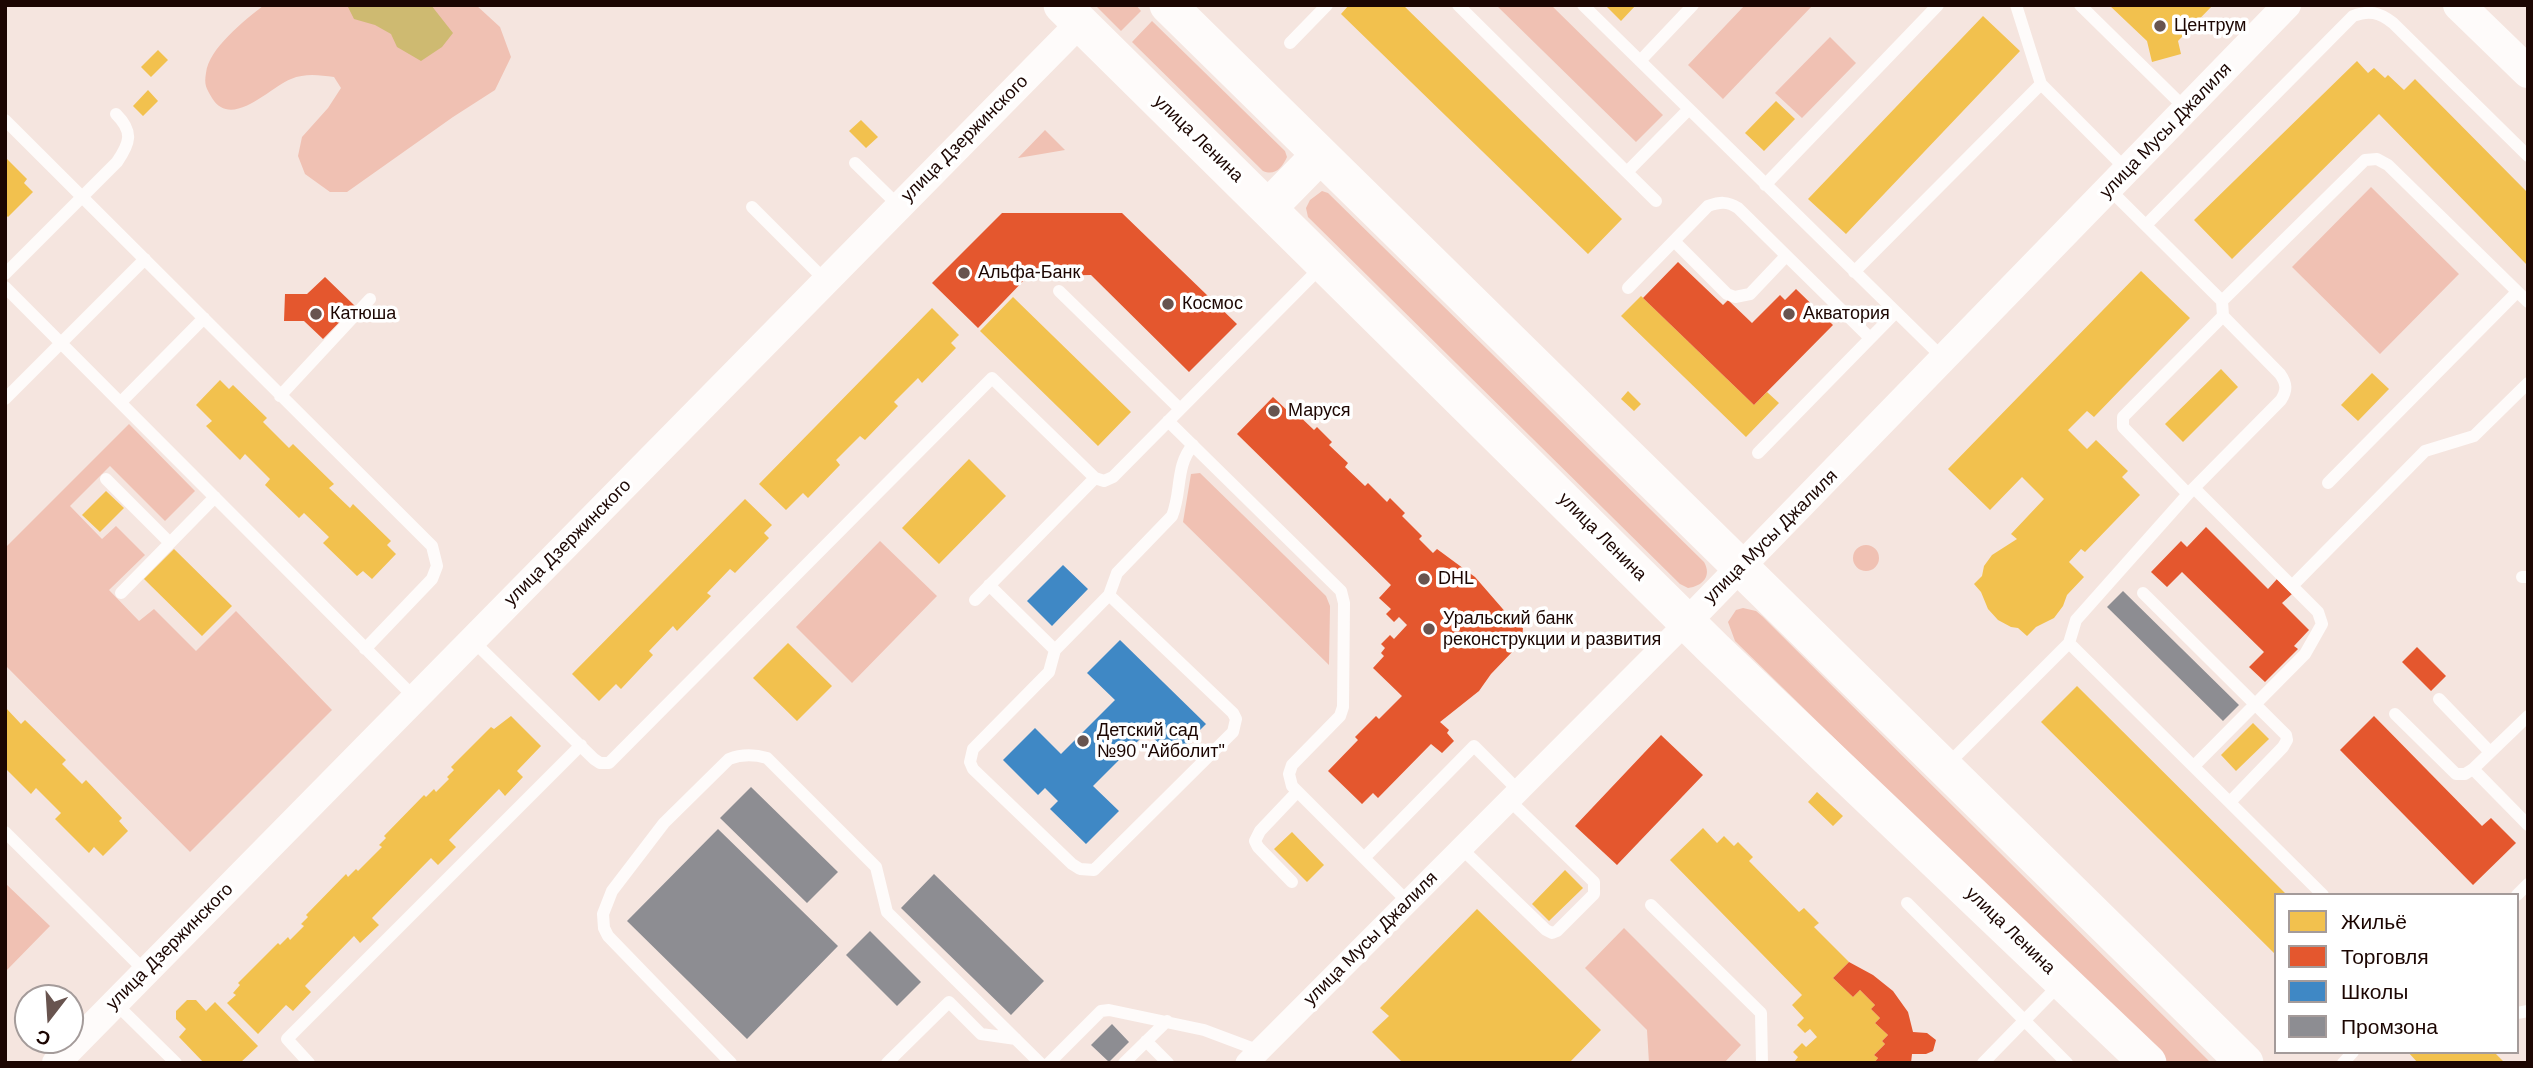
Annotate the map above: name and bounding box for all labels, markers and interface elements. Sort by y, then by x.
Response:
place label: Центрум [2174,15,2246,37]
marker: Центрум [2152,18,2168,34]
street label: улица Мусы Джалиля [2096,59,2236,203]
street label: улица Дзержинского [897,71,1033,207]
street label: улица Ленина [1149,91,1247,187]
place label: Альфа-Банк [978,262,1080,284]
marker: Альфа-Банк [956,265,972,281]
place label: Космос [1182,293,1243,315]
marker: Космос [1160,296,1176,312]
place label: Катюша [330,303,396,325]
place label: Акватория [1803,303,1890,325]
marker: Катюша [308,306,324,322]
marker: Акватория [1781,306,1797,322]
place label: Маруся [1288,400,1351,422]
marker: Маруся [1266,403,1282,419]
street label: улица Мусы Джалиля [1700,466,1842,608]
street label: улица Дзержинского [500,475,636,611]
street label: улица Ленина [1553,488,1651,586]
place label: DHL [1438,568,1474,590]
marker: DHL [1416,571,1432,587]
place label: Уральский банк реконструкции и развития [1443,608,1661,650]
marker: Уральский банк реконструкции и развития [1421,621,1437,637]
place label: Детский сад №90 "Айболит" [1097,720,1225,762]
marker: Детский сад №90 "Айболит" [1075,733,1091,749]
street label: улица Мусы Джалиля [1300,868,1442,1010]
street label: улица Дзержинского [102,879,238,1015]
street label: улица Ленина [1961,883,2059,979]
legend [2274,893,2519,1054]
text: Жильё [2341,910,2407,933]
text: Торговля [2341,945,2429,968]
text: Школы [2341,980,2408,1003]
north arrow [14,984,84,1054]
text: Промзона [2341,1015,2438,1038]
text: С [34,1026,53,1050]

